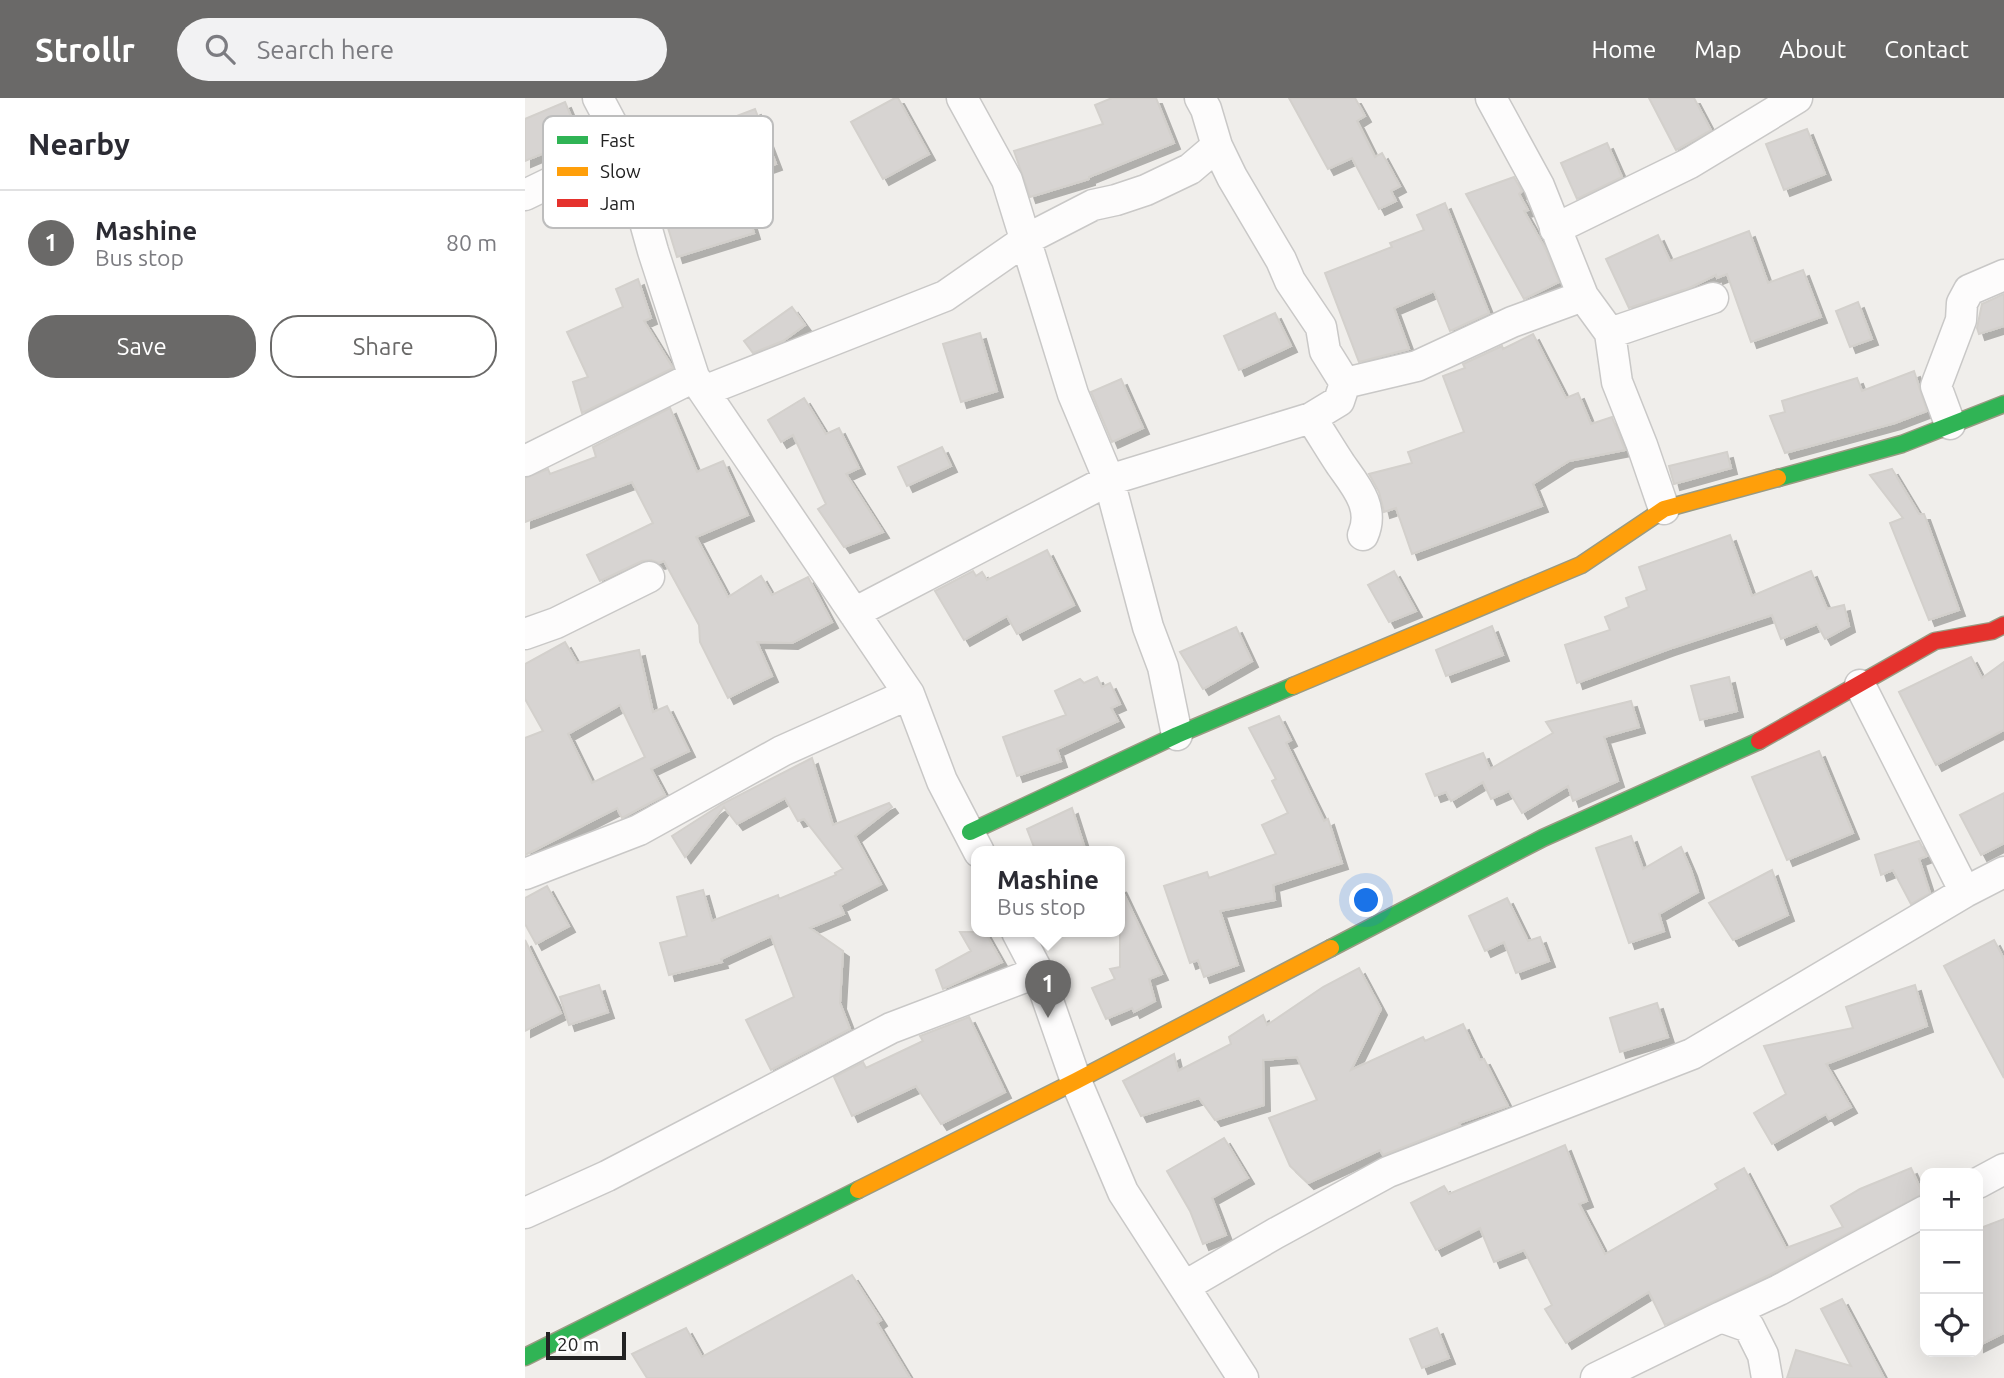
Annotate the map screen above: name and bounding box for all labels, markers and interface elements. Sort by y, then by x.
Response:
search box [177,18,667,81]
icon: search [201,30,239,68]
text: Strollr [35,31,135,68]
text: Search here [257,35,394,64]
text: Home [1591,36,1656,63]
text: Map [1694,36,1741,63]
text: About [1779,36,1846,63]
text: Contact [1884,36,1969,63]
legend [543,116,773,228]
text: Nearby [28,127,130,161]
text: Fast [600,129,635,151]
text: Slow [600,160,641,182]
text: Jam [600,192,636,214]
text: Mashine [95,216,197,245]
text: 1 [45,230,57,255]
text: 80 m [446,230,497,255]
text: Bus stop [95,245,184,270]
button: Save [28,315,256,378]
button: Share [270,315,497,378]
popup [971,846,1125,937]
text: Mashine [997,865,1099,894]
your location [1349,883,1383,917]
text: Bus stop [997,894,1086,919]
pin: 1 [1025,960,1071,1018]
map controls [1920,1168,1983,1357]
button: + [1920,1168,1983,1231]
button: − [1920,1231,1983,1294]
button: locate [1920,1294,1983,1357]
scale bar [546,1329,627,1361]
text: 20 m [557,1333,599,1355]

